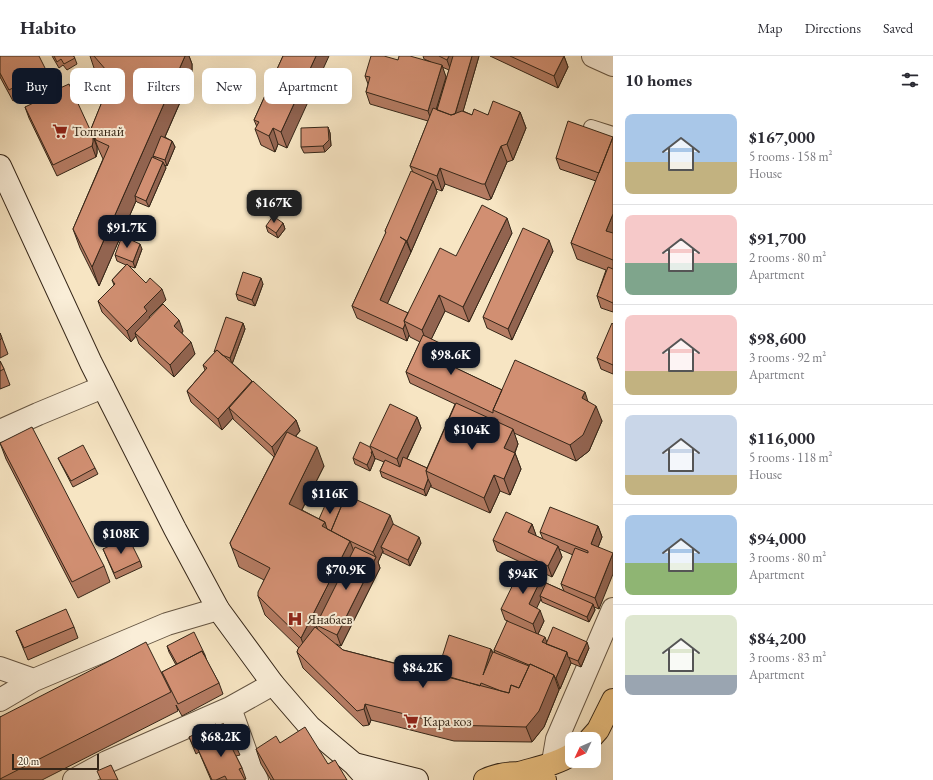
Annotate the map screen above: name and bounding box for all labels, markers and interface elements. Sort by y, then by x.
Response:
text: Habito [20,15,76,40]
text: Map [757,19,783,37]
text: Directions [805,19,861,37]
text: Saved [883,19,913,37]
chip: Buy [12,68,62,104]
chip: Rent [70,68,125,104]
chip: Filters [133,68,194,104]
chip: New [202,68,256,104]
chip: Apartment [264,68,352,104]
text: 10 homes [625,69,692,91]
icon: filters [899,69,921,91]
supermarket icon: Толганай [51,122,69,140]
place label: Толганай [72,122,125,140]
text: $167,000 [749,126,815,148]
icon: home [657,130,705,178]
text: 5 rooms · 158 m² [749,148,833,165]
text: House [749,165,782,182]
pin: $167K [246,190,302,224]
text: $167K [256,194,292,211]
pin: $91.7K [94,215,160,249]
text: $91.7K [107,219,147,236]
text: $91,700 [749,227,806,249]
icon: home [657,231,705,279]
text: 2 rooms · 80 m² [749,249,826,266]
text: Apartment [749,266,804,283]
text: $98,600 [749,327,806,349]
icon: home [657,331,705,379]
pin: $98.6K [418,342,484,376]
text: $98.6K [431,346,471,363]
text: 3 rooms · 92 m² [749,349,826,366]
text: Apartment [749,366,804,383]
pin: $104K [444,417,500,451]
text: $104K [454,421,490,438]
text: $116,000 [749,427,815,449]
icon: home [657,431,705,479]
text: 5 rooms · 118 m² [749,449,833,466]
text: House [749,466,782,483]
pin: $116K [302,481,358,515]
text: $116K [312,485,348,502]
pin: $108K [93,521,149,555]
text: $108K [103,525,139,542]
text: $94,000 [749,527,806,549]
icon: home [657,531,705,579]
text: 3 rooms · 80 m² [749,549,826,566]
pin: $70.9K [313,557,379,591]
text: $70.9K [326,561,366,578]
pin: $94K [499,561,547,595]
text: $94K [508,565,538,582]
text: Apartment [749,566,804,583]
hospital icon: Янабаев [286,610,304,628]
place label: Янабаев [306,610,352,628]
text: $84,200 [749,627,806,649]
icon: home [657,631,705,679]
text: 3 rooms · 83 m² [749,649,826,666]
pin: $84.2K [390,655,456,689]
text: $84.2K [403,659,443,676]
text: Apartment [749,666,804,683]
supermarket icon: Кара коз [402,712,420,730]
place label: Кара коз [423,712,472,730]
pin: $68.2K [188,724,254,758]
text: $68.2K [201,728,241,745]
north arrow [565,732,601,768]
map controls [565,732,601,768]
scale bar [12,752,99,771]
text: 20 m [18,754,39,768]

